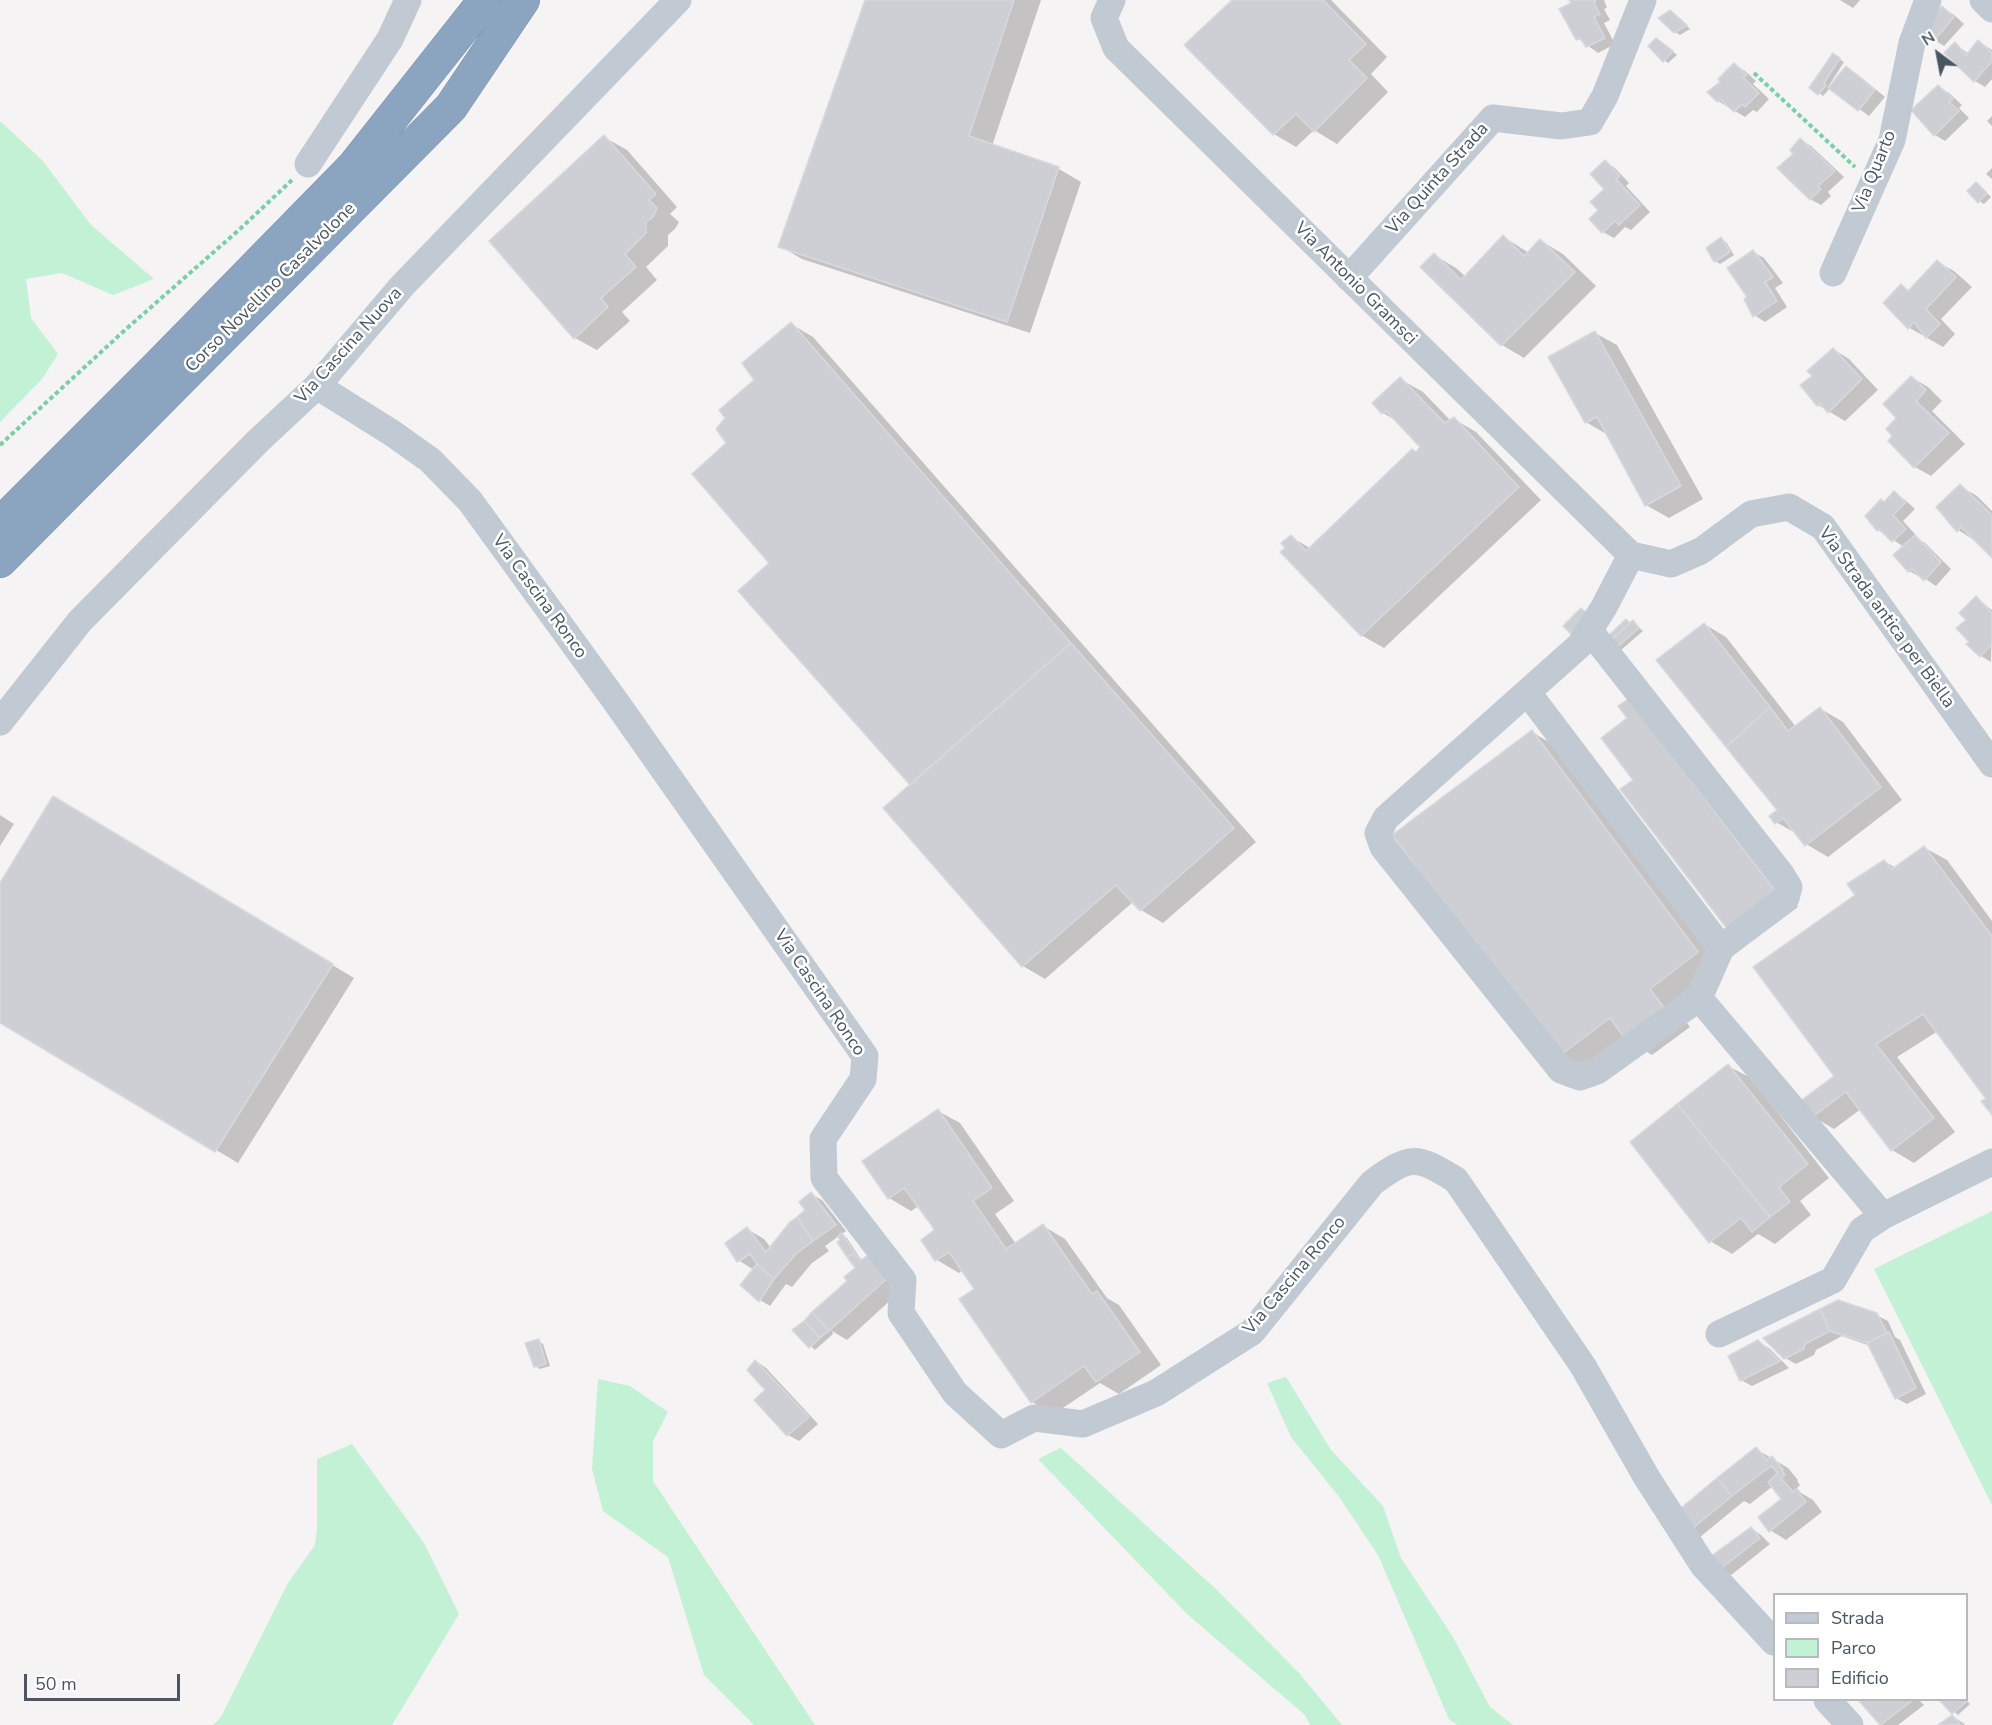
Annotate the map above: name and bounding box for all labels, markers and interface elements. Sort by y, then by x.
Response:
north arrow [1908,24,1968,84]
text: N [1918,26,1939,51]
street label: Via Quinta Strada [1382,119,1494,239]
street label: Via Quarto [1849,127,1901,217]
street label: Corso Novellino Casalvolone [181,198,361,378]
street label: Via Antonio Gramsci [1289,218,1421,350]
street label: Via Cascina Nuova [291,283,407,409]
street label: Via Strada antica per Biella [1813,523,1959,713]
street label: Via Cascina Ronco [487,531,591,663]
street label: Via Cascina Ronco [769,926,869,1060]
street label: Via Cascina Ronco [1239,1212,1351,1340]
legend [1773,1593,1968,1701]
text: Strada [1831,1606,1884,1630]
text: Parco [1831,1636,1876,1660]
scale bar [27,1662,183,1700]
text: Edificio [1831,1666,1889,1690]
text: 50 m [35,1672,77,1696]

